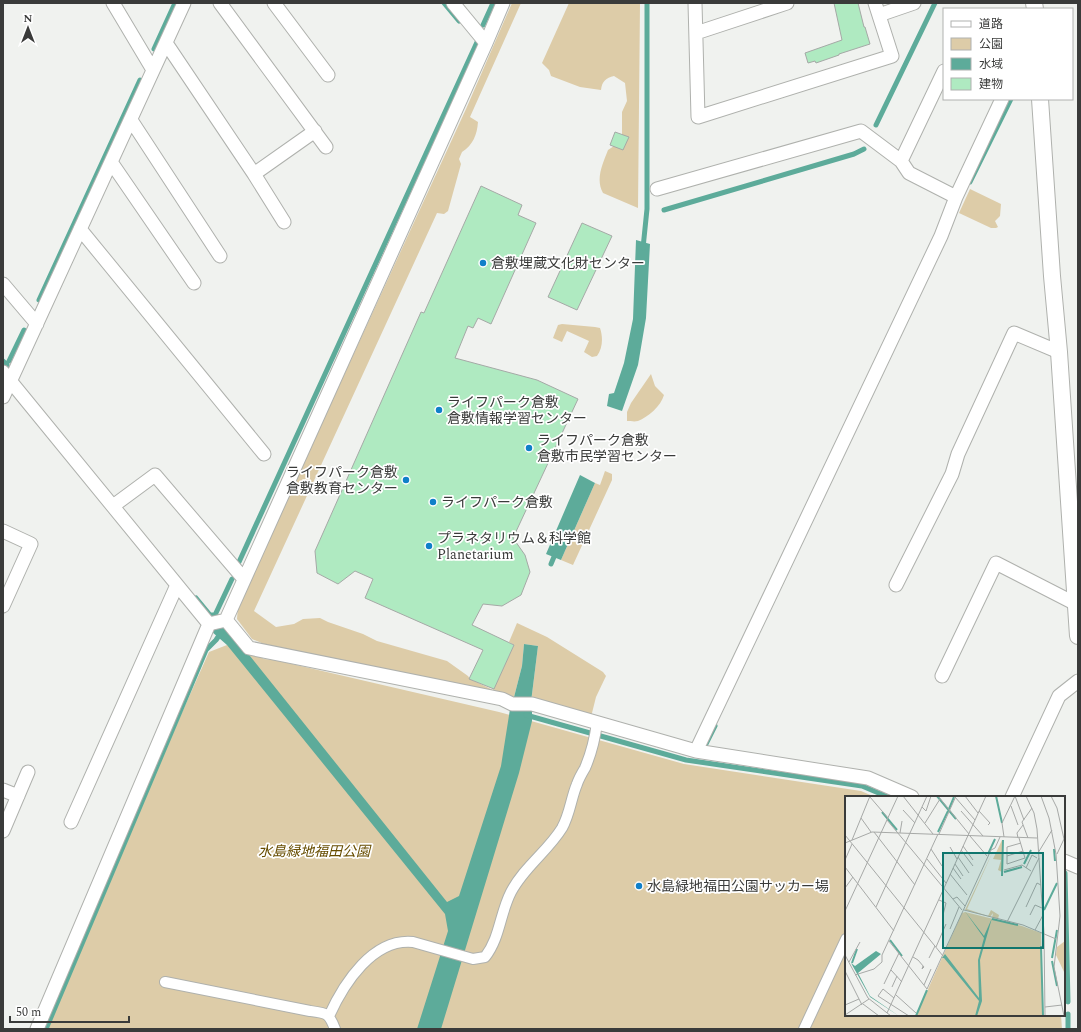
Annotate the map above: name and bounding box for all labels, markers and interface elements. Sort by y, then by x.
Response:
north arrow [8,8,48,48]
legend [943,8,1073,100]
text: N [24,10,33,27]
text: 道路 [979,15,1003,34]
text: 公園 [979,35,1003,54]
text: 水域 [979,55,1003,74]
text: 建物 [979,75,1003,94]
place label: 倉敷埋蔵文化財センター [491,253,645,274]
marker: 倉敷埋蔵文化財センター [478,258,488,268]
place label: ライフパーク倉敷 倉敷情報学習センター [447,392,587,429]
marker: ライフパーク倉敷 倉敷情報学習センター [434,405,444,415]
place label: ライフパーク倉敷 倉敷市民学習センター [537,430,677,467]
marker: ライフパーク倉敷 倉敷市民学習センター [524,443,534,453]
place label: ライフパーク倉敷 倉敷教育センター [286,462,398,499]
marker: ライフパーク倉敷 倉敷教育センター [401,475,411,485]
place label: ライフパーク倉敷 [441,492,553,513]
marker: ライフパーク倉敷 [428,497,438,507]
place label: プラネタリウム＆科学館 Planetarium [437,528,591,565]
marker: プラネタリウム＆科学館 Planetarium [424,541,434,551]
inset map [845,796,1065,1016]
park label: 水島緑地福田公園 [258,841,372,862]
place label: 水島緑地福田公園サッカー場 [647,876,829,897]
marker: 水島緑地福田公園サッカー場 [634,881,644,891]
scale bar [10,998,129,1024]
text: 50 m [16,1003,41,1022]

